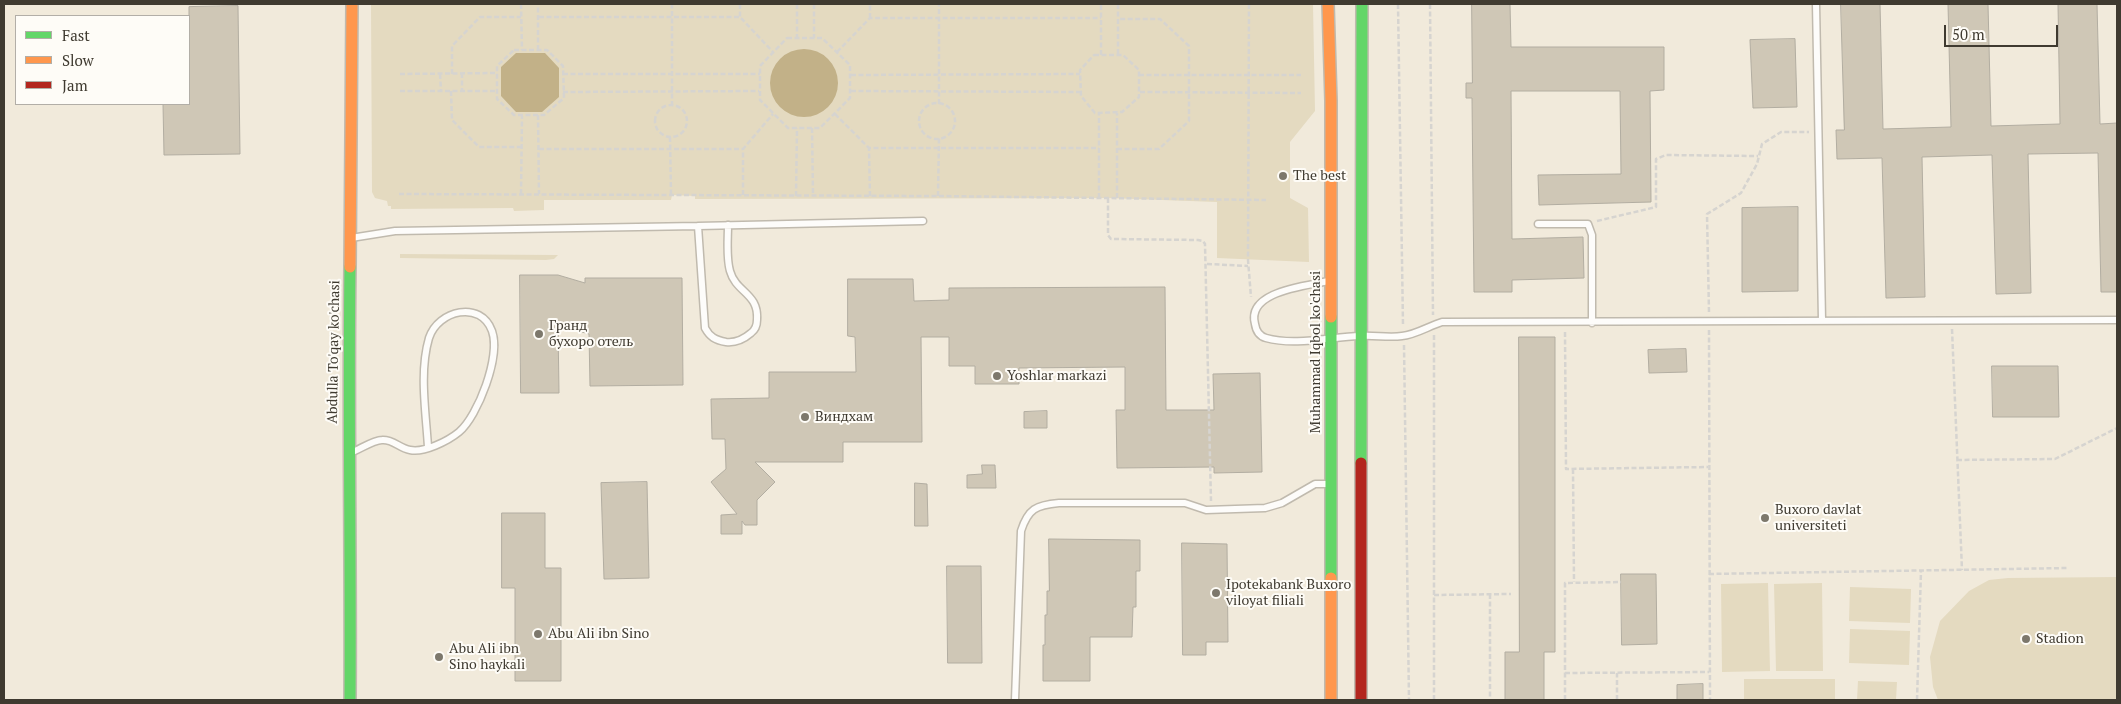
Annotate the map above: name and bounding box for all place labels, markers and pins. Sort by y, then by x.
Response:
place label: The best [1293,168,1346,184]
marker: The best [1277,170,1289,182]
place label: Гранд бухоро отель [549,318,633,351]
marker: Гранд бухоро отель [533,328,545,340]
place label: Yoshlar markazi [1007,368,1107,384]
marker: Yoshlar markazi [991,370,1003,382]
place label: Виндхам [815,409,873,425]
marker: Виндхам [799,411,811,423]
place label: Buxoro davlat universiteti [1775,502,1861,534]
marker: Buxoro davlat universiteti [1759,512,1771,524]
place label: Ipotekabank Buxoro viloyat filiali [1226,577,1351,610]
marker: Ipotekabank Buxoro viloyat filiali [1210,587,1222,599]
place label: Abu Ali ibn Sino [548,626,649,642]
marker: Abu Ali ibn Sino [532,628,544,640]
place label: Stadion [2036,631,2084,647]
marker: Stadion [2020,633,2032,645]
place label: Abu Ali ibn Sino haykali [449,641,525,674]
marker: Abu Ali ibn Sino haykali [433,651,445,663]

